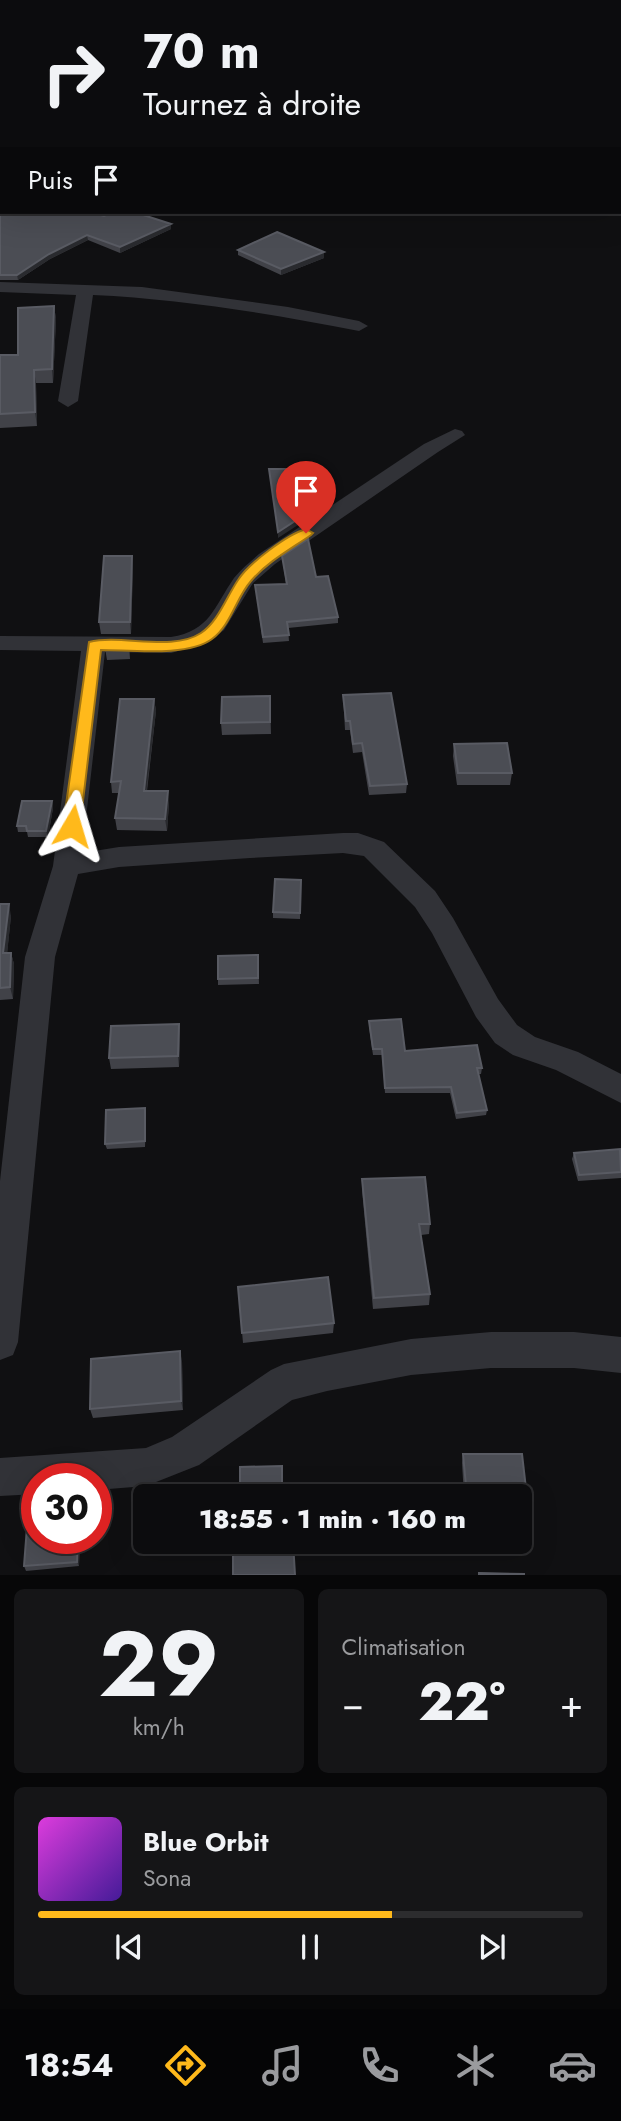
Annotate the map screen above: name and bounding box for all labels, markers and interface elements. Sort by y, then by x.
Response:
text: 70 m [143,16,260,86]
icon: right [28,28,119,119]
text: Tournez à droite [143,81,361,127]
text: Puis [28,161,73,199]
icon: arrive [87,161,125,199]
pin [276,461,336,533]
icon: arrive [287,472,325,510]
position arrow [35,789,109,863]
speed limit sign: 30 [21,1463,112,1554]
text: 18:55 · 1 min · 160 m [199,1500,466,1538]
text: 29 [98,1599,219,1730]
text: Climatisation [342,1630,466,1664]
text: 22° [418,1664,505,1740]
text: − [342,1676,364,1731]
text: + [560,1676,583,1731]
text: km/h [133,1710,185,1744]
text: Blue Orbit [143,1823,268,1861]
text: Sona [143,1861,191,1895]
icon: previous [110,1928,148,1966]
icon: pause [291,1928,329,1966]
icon: next [473,1928,511,1966]
icon: directions [161,2041,210,2090]
icon: music [258,2041,307,2090]
icon: phone [355,2041,404,2090]
icon: climate [451,2041,500,2090]
icon: car [548,2041,597,2090]
text: 18:54 [24,2042,114,2088]

